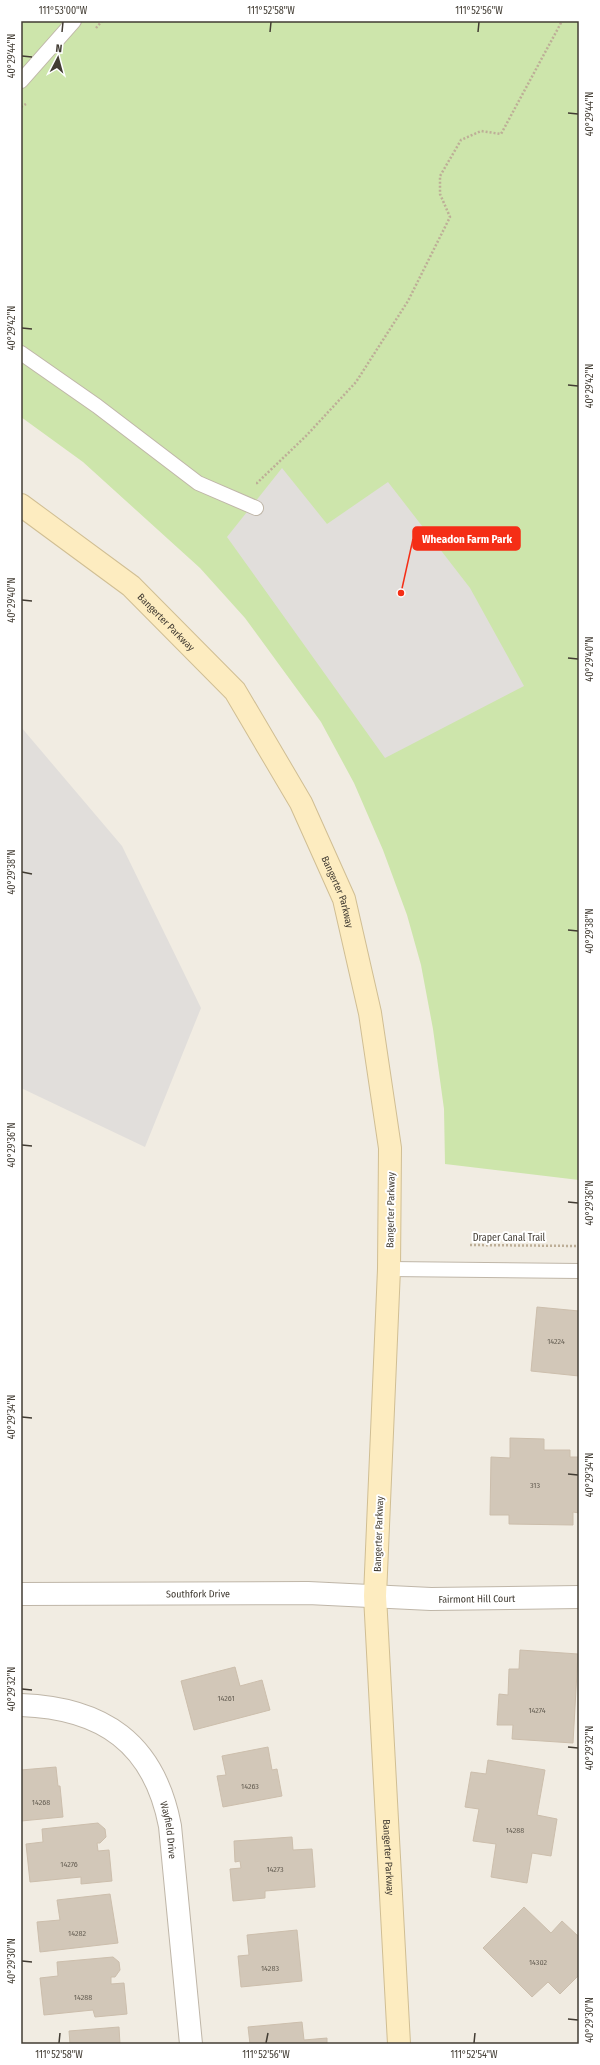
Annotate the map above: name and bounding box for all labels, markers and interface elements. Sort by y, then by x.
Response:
text: 111°53'00"W [39,5,88,17]
text: 111°52'58"W [247,5,295,17]
text: 111°52'56"W [455,5,503,17]
text: 40°29'44"N [6,34,18,78]
north arrow [38,38,78,78]
text: N [55,42,63,55]
text: 40°29'44"N [584,92,596,136]
text: 40°29'42"N [6,306,18,350]
text: 40°29'42"N [584,364,596,408]
callout: Wheadon Farm Park [413,527,520,550]
text: Wheadon Farm Park [422,533,512,546]
text: 40°29'40"N [6,577,18,623]
street label: Bangerter Parkway [135,591,197,654]
text: 40°29'40"N [584,636,596,682]
text: 40°29'38"N [6,849,18,895]
street label: Bangerter Parkway [319,854,356,930]
text: 40°29'38"N [584,908,596,954]
text: 40°29'36"N [6,1122,18,1168]
street label: Bangerter Parkway [384,1171,398,1248]
text: 40°29'36"N [584,1180,596,1226]
street label: Draper Canal Trail [473,1232,546,1244]
house number: 14224 [547,1337,565,1346]
text: 40°29'34"N [6,1395,18,1439]
text: 40°29'34"N [584,1453,596,1497]
house number: 313 [530,1481,540,1490]
street label: Bangerter Parkway [372,1495,386,1572]
street label: Southfork Drive [166,1588,230,1600]
street label: Fairmont Hill Court [438,1593,516,1606]
text: 40°29'32"N [6,1667,18,1711]
house number: 14261 [217,1694,235,1703]
house number: 14274 [528,1706,546,1715]
text: 40°29'32"N [584,1726,596,1770]
house number: 14263 [241,1782,259,1791]
house number: 14268 [32,1798,50,1807]
street label: Wayfield Drive [157,1800,178,1860]
street label: Bangerter Parkway [380,1819,396,1896]
house number: 14288 [506,1826,524,1835]
house number: 14276 [60,1860,78,1869]
house number: 14273 [266,1865,284,1874]
house number: 14282 [68,1929,86,1938]
text: 40°29'30"N [6,1938,18,1984]
house number: 14302 [529,1958,548,1967]
house number: 14283 [261,1964,279,1973]
house number: 14288 [74,1993,92,2002]
text: 40°29'30"N [584,1997,596,2043]
text: 111°52'58"W [35,2049,83,2061]
text: 111°52'56"W [242,2049,290,2061]
text: 111°52'54"W [450,2049,498,2061]

